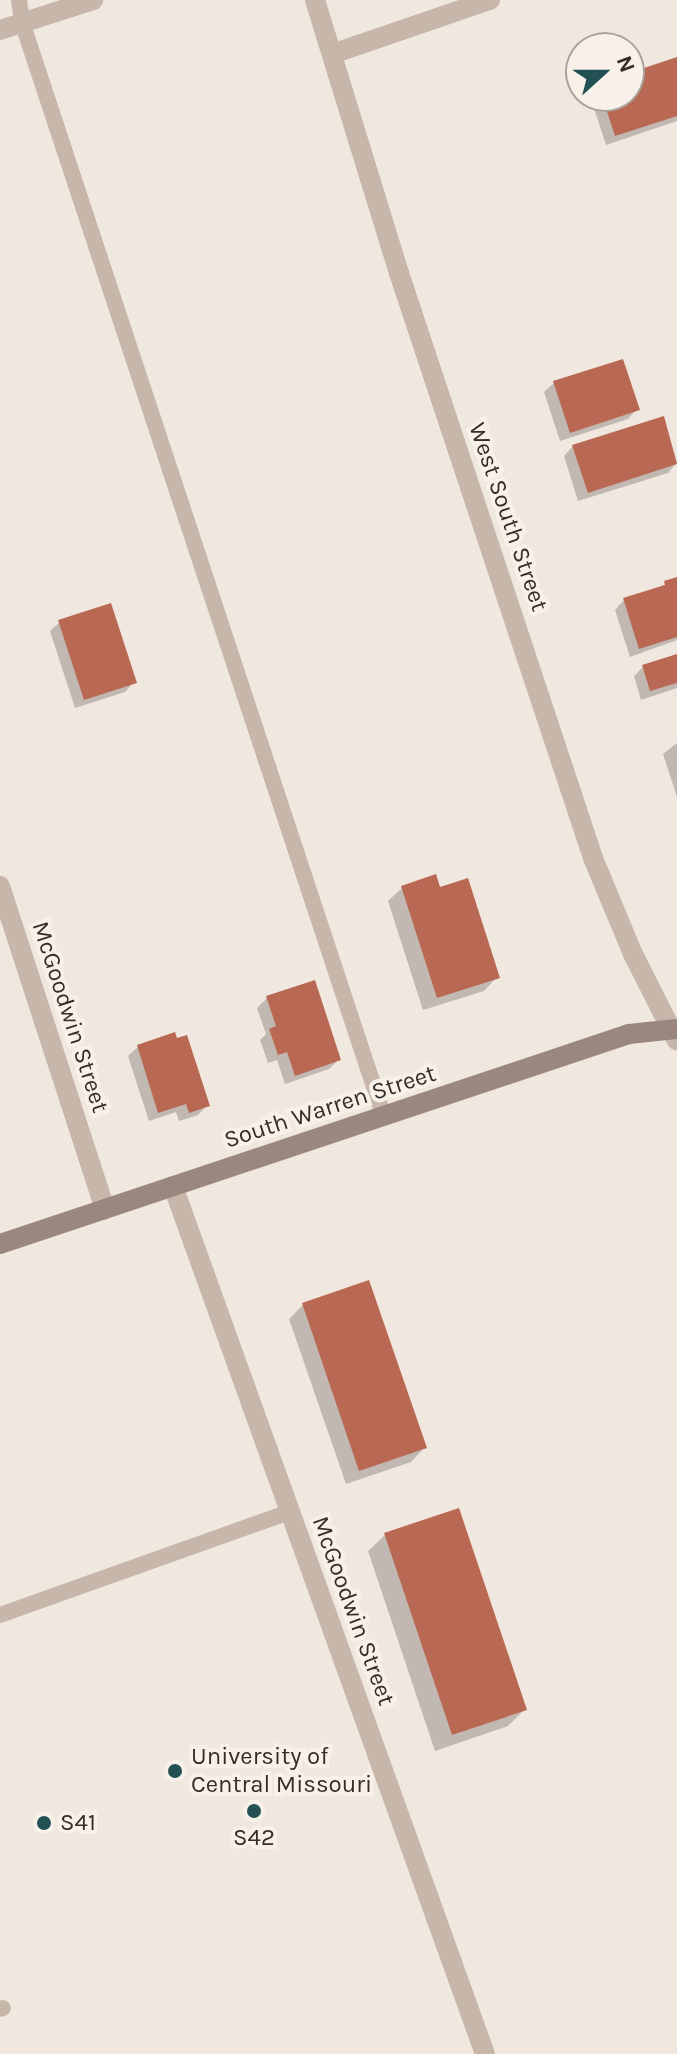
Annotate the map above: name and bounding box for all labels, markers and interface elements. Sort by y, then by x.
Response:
north arrow [565,32,645,112]
text: N [611,52,641,76]
street label: West South Street [462,419,554,615]
street label: McGoodwin Street [26,918,114,1116]
street label: South Warren Street [220,1059,440,1155]
street label: McGoodwin Street [305,1512,401,1710]
place label: University of Central Missouri [191,1743,372,1799]
marker: University of Central Missouri [166,1762,184,1780]
marker: S42 [245,1802,263,1820]
place label: S41 [60,1809,96,1837]
marker: S41 [35,1814,53,1832]
place label: S42 [233,1824,275,1852]

